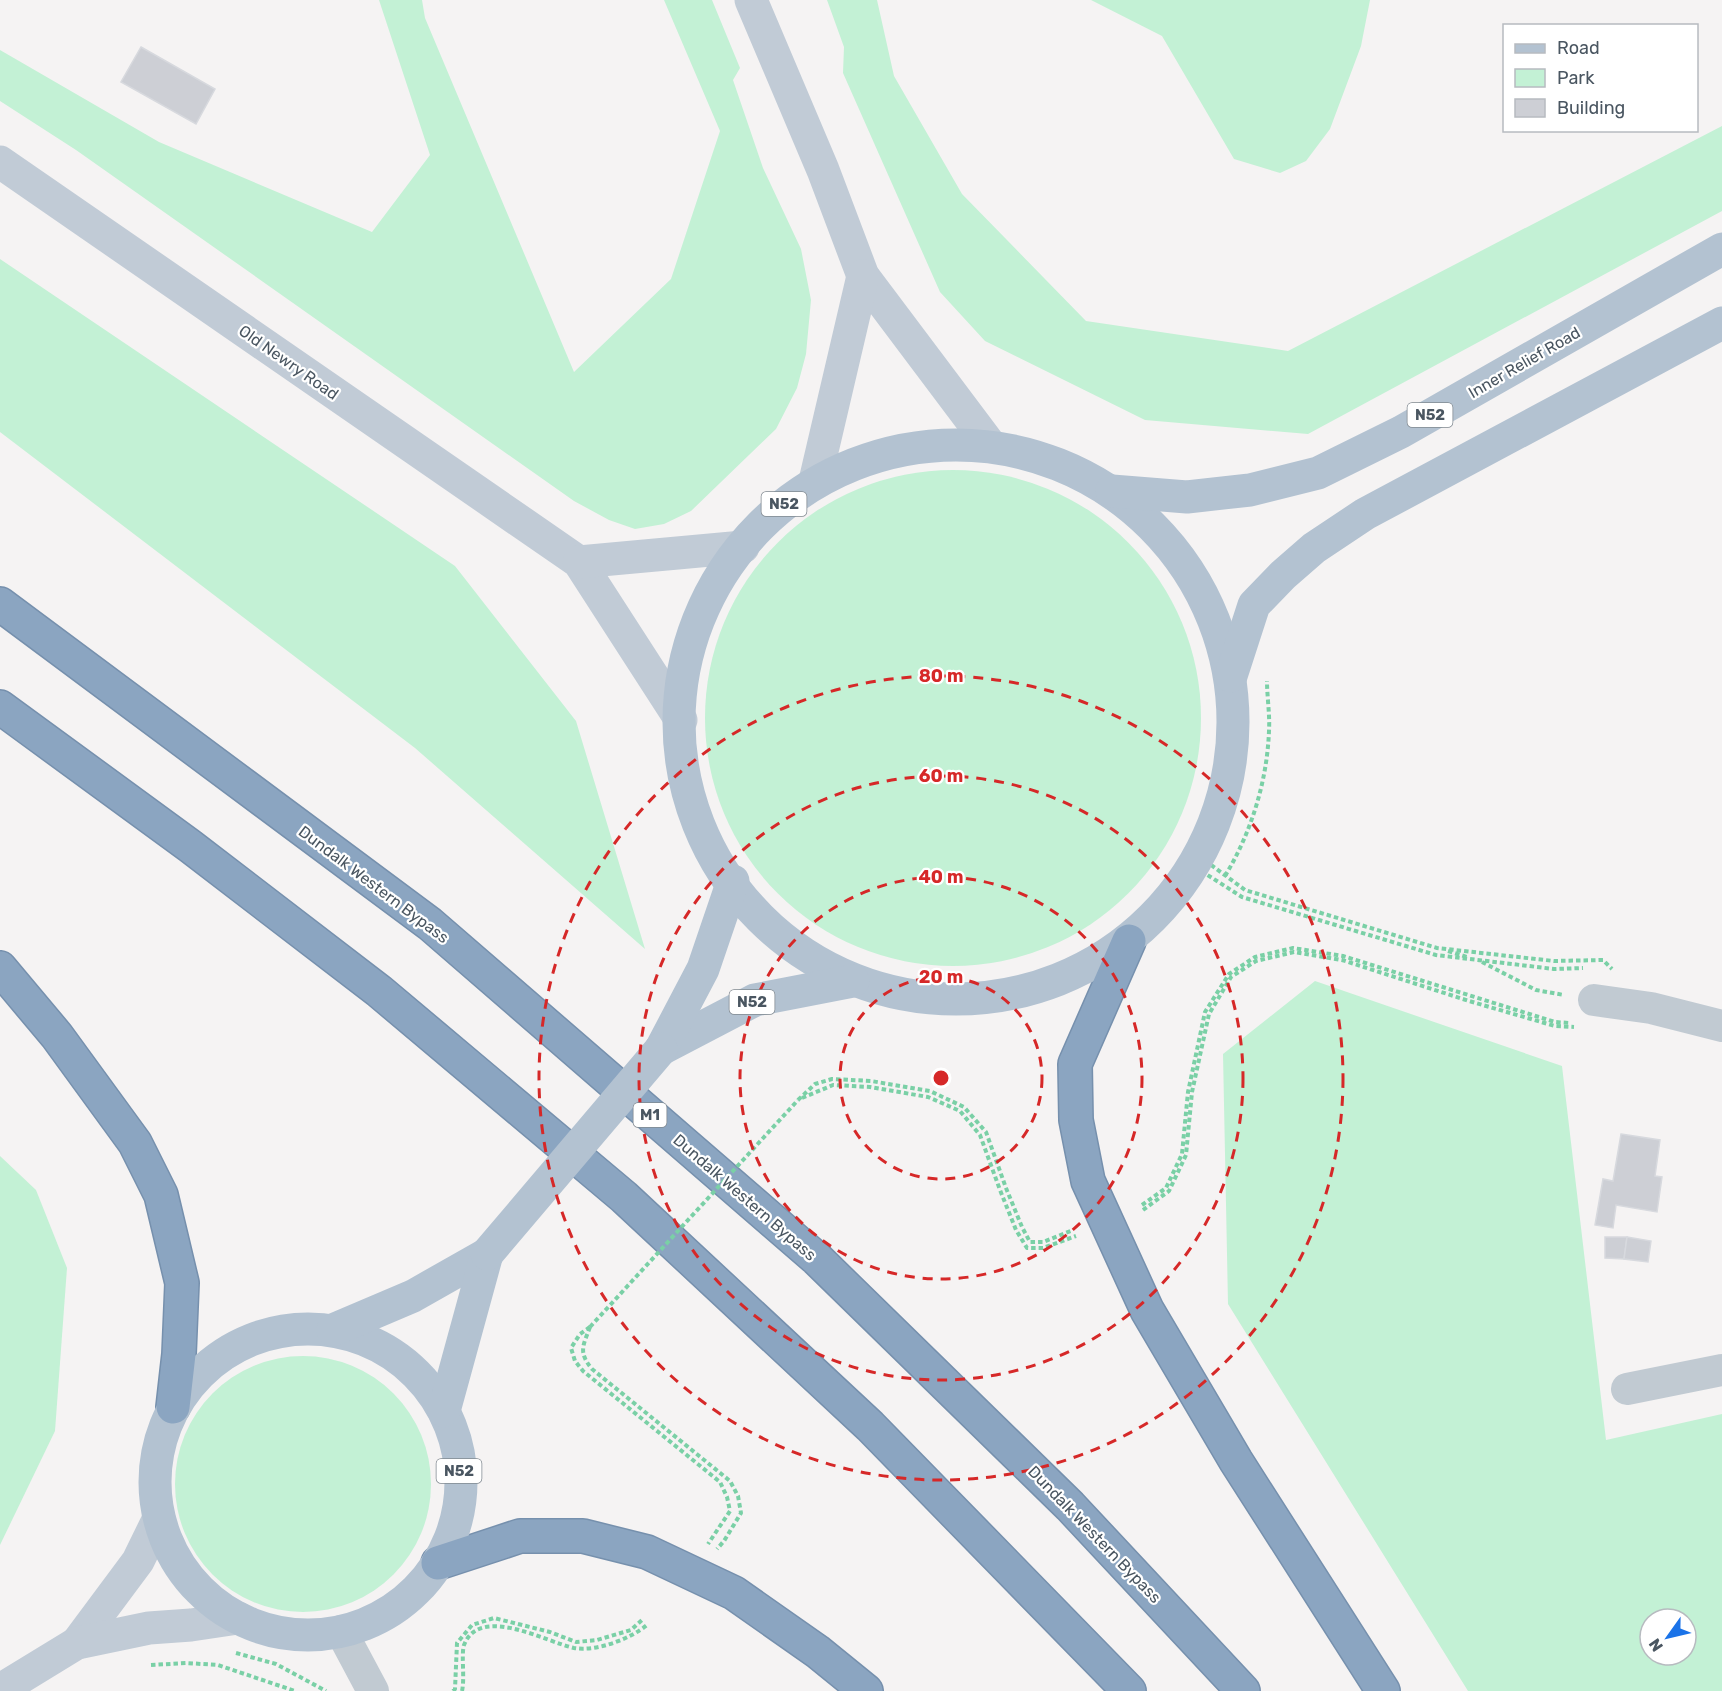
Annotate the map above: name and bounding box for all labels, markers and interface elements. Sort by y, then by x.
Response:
legend [1503,24,1698,132]
text: Road [1557,37,1600,59]
text: Park [1557,67,1595,89]
text: Building [1557,97,1625,119]
street label: Old Newry Road [235,321,342,404]
street label: Inner Relief Road [1465,323,1584,402]
road number: N52 [1408,403,1452,427]
road number: N52 [762,492,806,516]
text: 80 m [919,665,963,687]
text: 60 m [919,765,963,787]
street label: Dundalk Western Bypass [295,822,453,947]
text: 40 m [919,866,963,888]
text: 20 m [919,966,963,988]
road number: N52 [730,990,774,1014]
centre of rings [931,1068,951,1088]
road number: M1 [634,1103,666,1127]
street label: Dundalk Western Bypass [669,1130,820,1265]
road number: N52 [436,1459,482,1483]
street label: Dundalk Western Bypass [1024,1462,1165,1607]
north arrow [1638,1607,1698,1667]
text: N [1645,1635,1667,1655]

